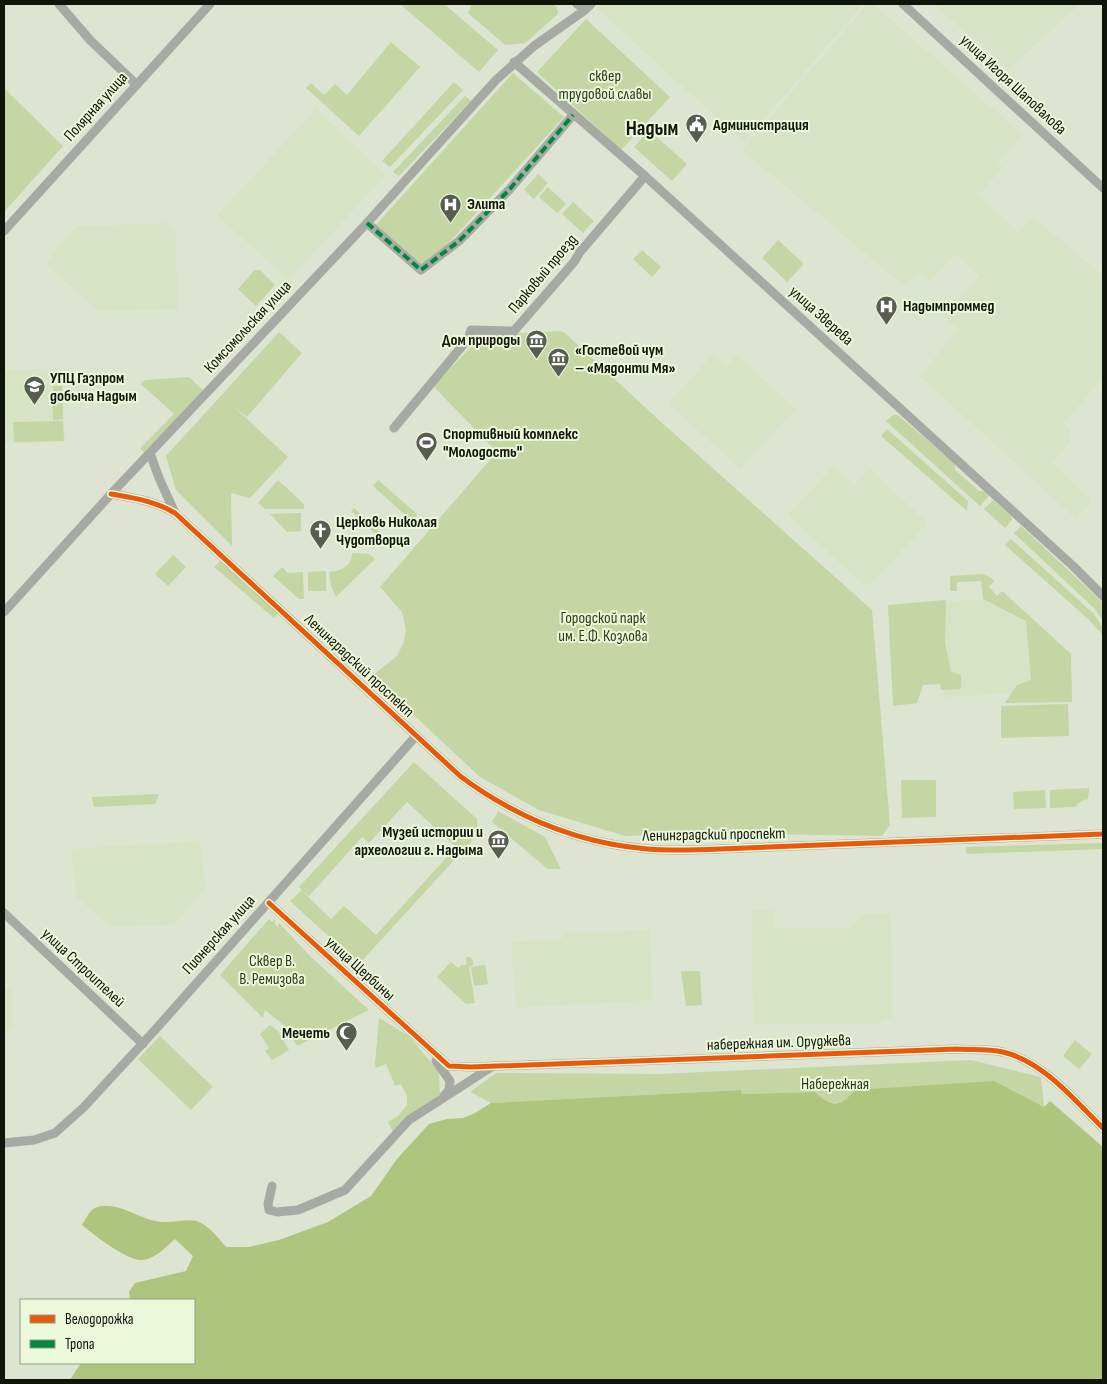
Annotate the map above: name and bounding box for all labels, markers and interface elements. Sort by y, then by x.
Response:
street label: улица Игоря Шаповалова [956,31,1070,139]
park label: сквер трудовой славы [559,67,651,104]
street label: Полярная улица [60,69,132,145]
public building icon: Администрация [685,113,709,144]
district label: Надым [626,116,678,141]
place label: Администрация [712,116,809,135]
hospital icon: Элита [439,192,463,223]
place label: Элита [467,195,505,214]
street label: Парковый проезд [504,231,582,317]
street label: Комсомольская улица [200,277,296,377]
street label: улица Зверева [785,282,857,350]
hospital icon: Надымпроммед [875,294,899,325]
place label: Надымпроммед [903,297,994,316]
museum icon: Дом природы [524,328,548,359]
place label: Дом природы [442,331,520,350]
place label: «Гостевой чум – «Мядонти Мя» [575,341,675,378]
museum icon: «Гостевой чум – «Мядонти Мя» [547,347,571,378]
place label: УПЦ Газпром добыча Надым [50,369,137,406]
school or university icon: УПЦ Газпром добыча Надым [22,375,46,406]
place label: Спортивный комплекс "Молодость" [443,425,579,462]
sports icon: Спортивный комплекс "Молодость" [415,431,439,462]
place label: Церковь Николая Чудотворца [336,513,437,550]
church icon: Церковь Николая Чудотворца [308,519,332,550]
park label: Городской парк им. Е.Ф. Козлова [558,609,648,646]
street label: Ленинградский проспект [299,610,418,722]
place label: Музей истории и археологии г. Надыма [354,823,483,860]
street label: Ленинградский проспект [641,824,786,846]
museum icon: Музей истории и археологии г. Надыма [487,829,511,860]
street label: Пионерская улица [179,892,259,978]
street label: улица Строителей [37,925,129,1011]
street label: улица Щербины [321,933,399,1005]
park label: Сквер В. В. Ремизова [239,952,305,989]
mosque icon: Мечеть [334,1021,358,1052]
place label: Мечеть [282,1024,330,1043]
street label: набережная им. Оруджева [707,1031,851,1055]
park label: Набережная [801,1075,869,1094]
legend [20,1299,195,1364]
text: Велодорожка [65,1310,134,1329]
text: Тропа [65,1335,95,1354]

